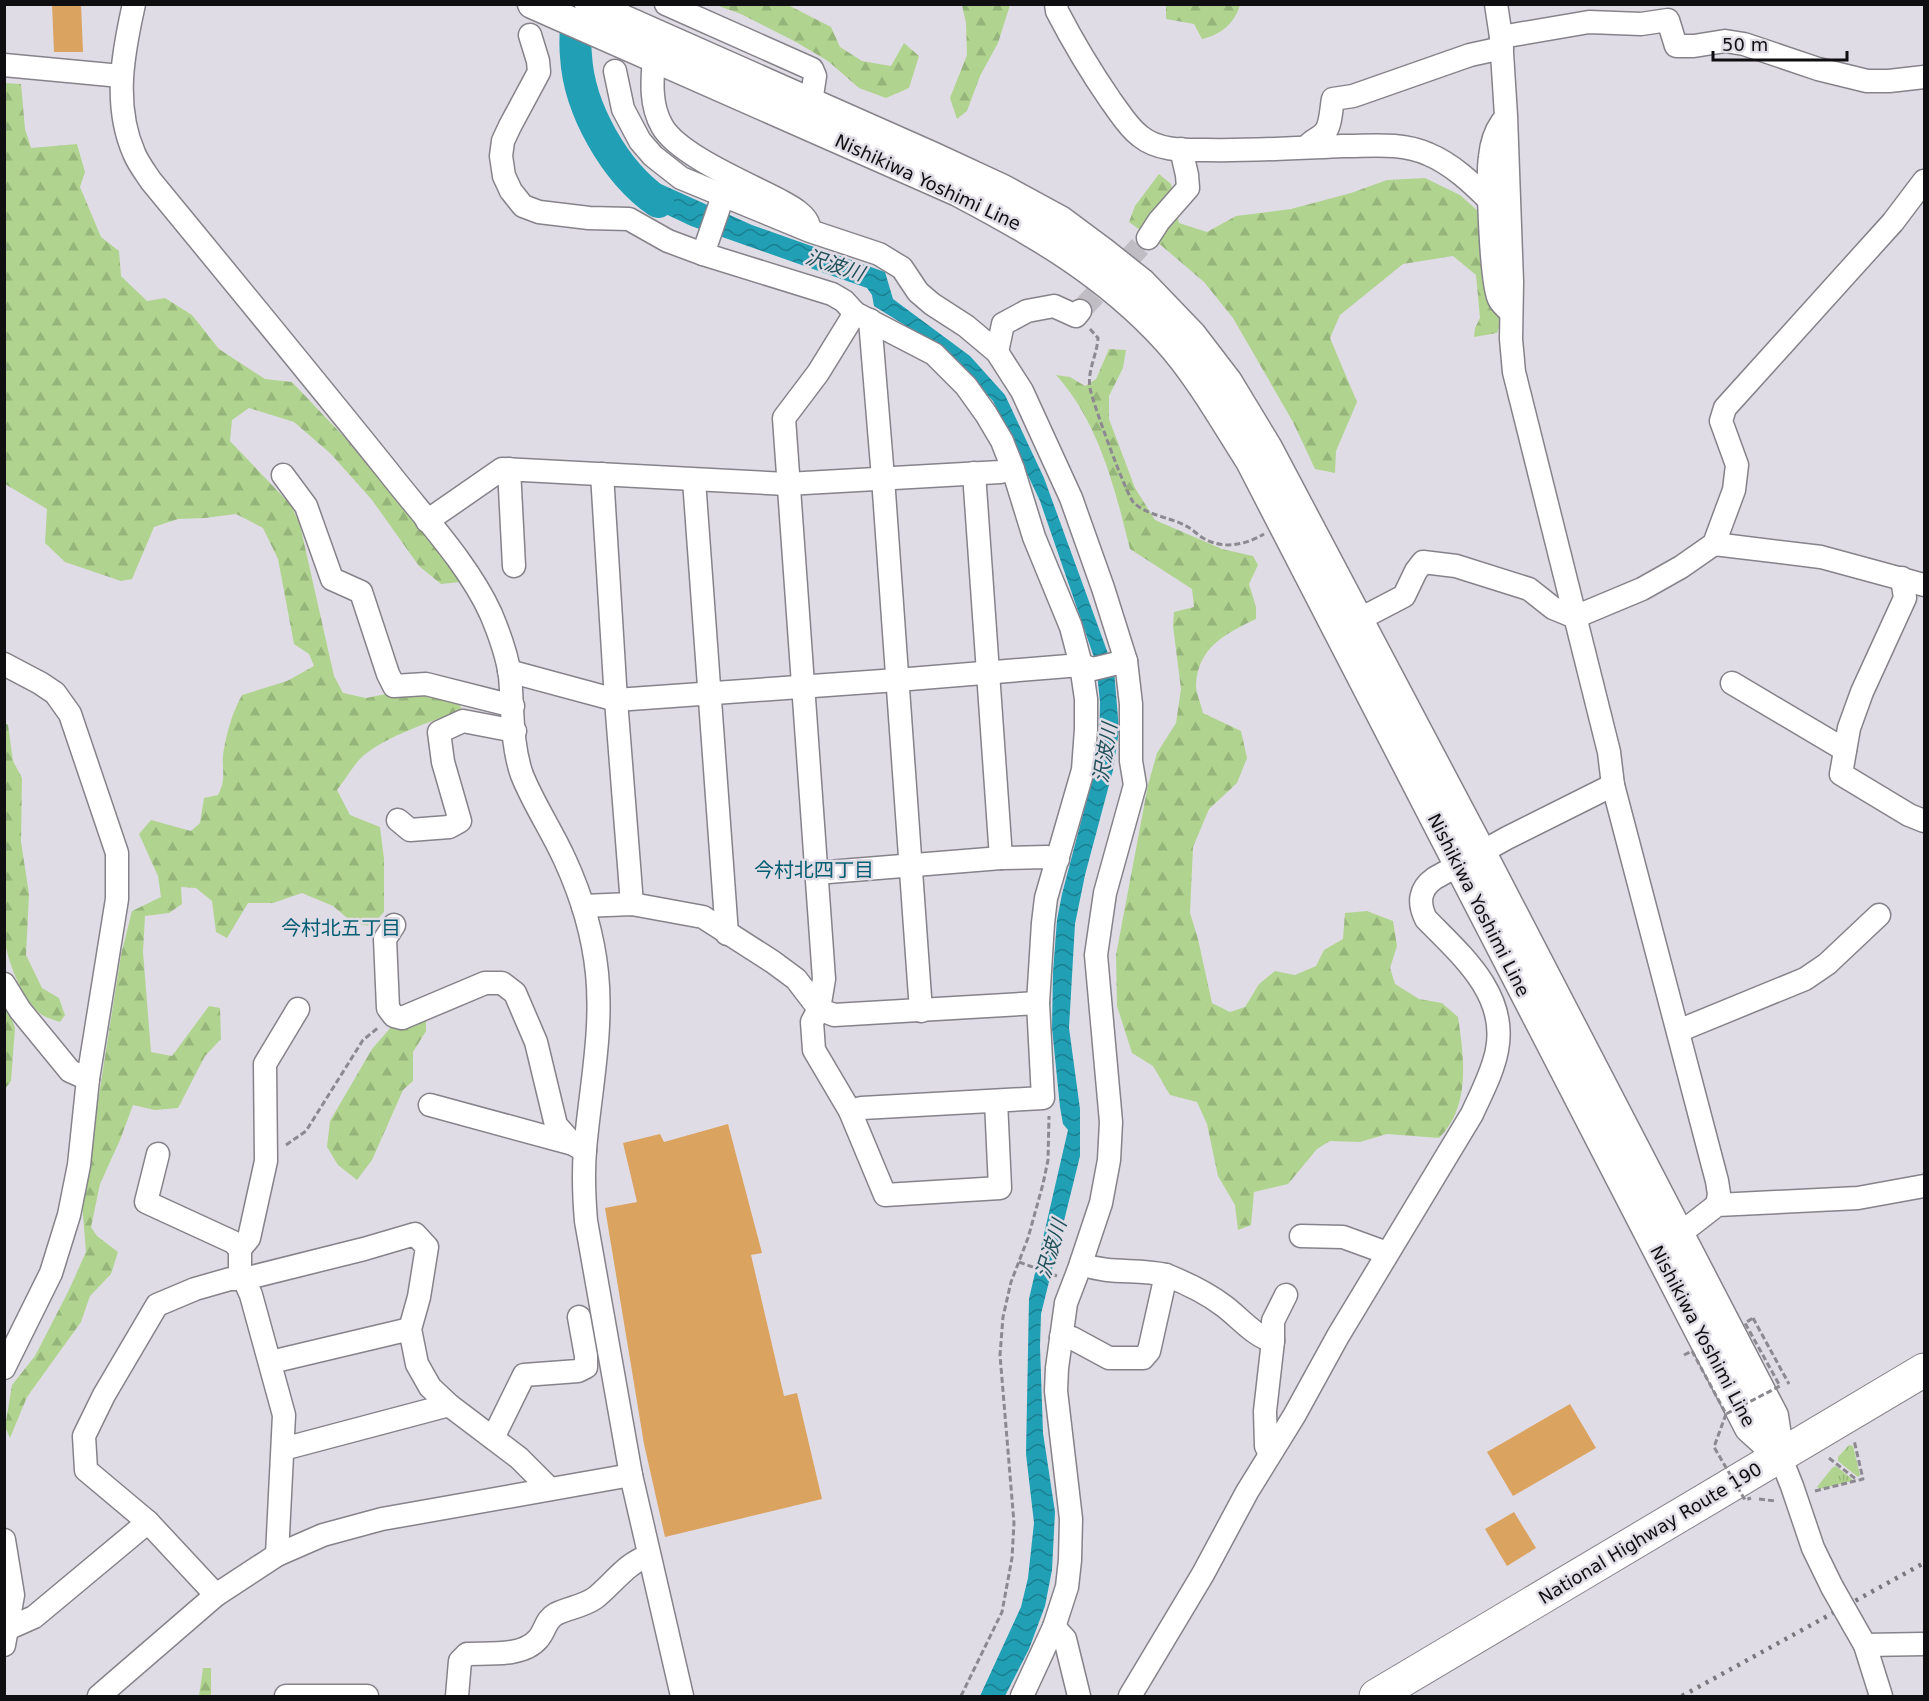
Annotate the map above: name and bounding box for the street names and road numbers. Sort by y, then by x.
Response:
street label: Nishikiwa Yoshimi Line [832,130,1024,234]
street label: Nishikiwa Yoshimi Line [1424,810,1534,1000]
street label: Nishikiwa Yoshimi Line [1646,1242,1760,1430]
street label: National Highway Route 190 [1535,1458,1765,1608]

